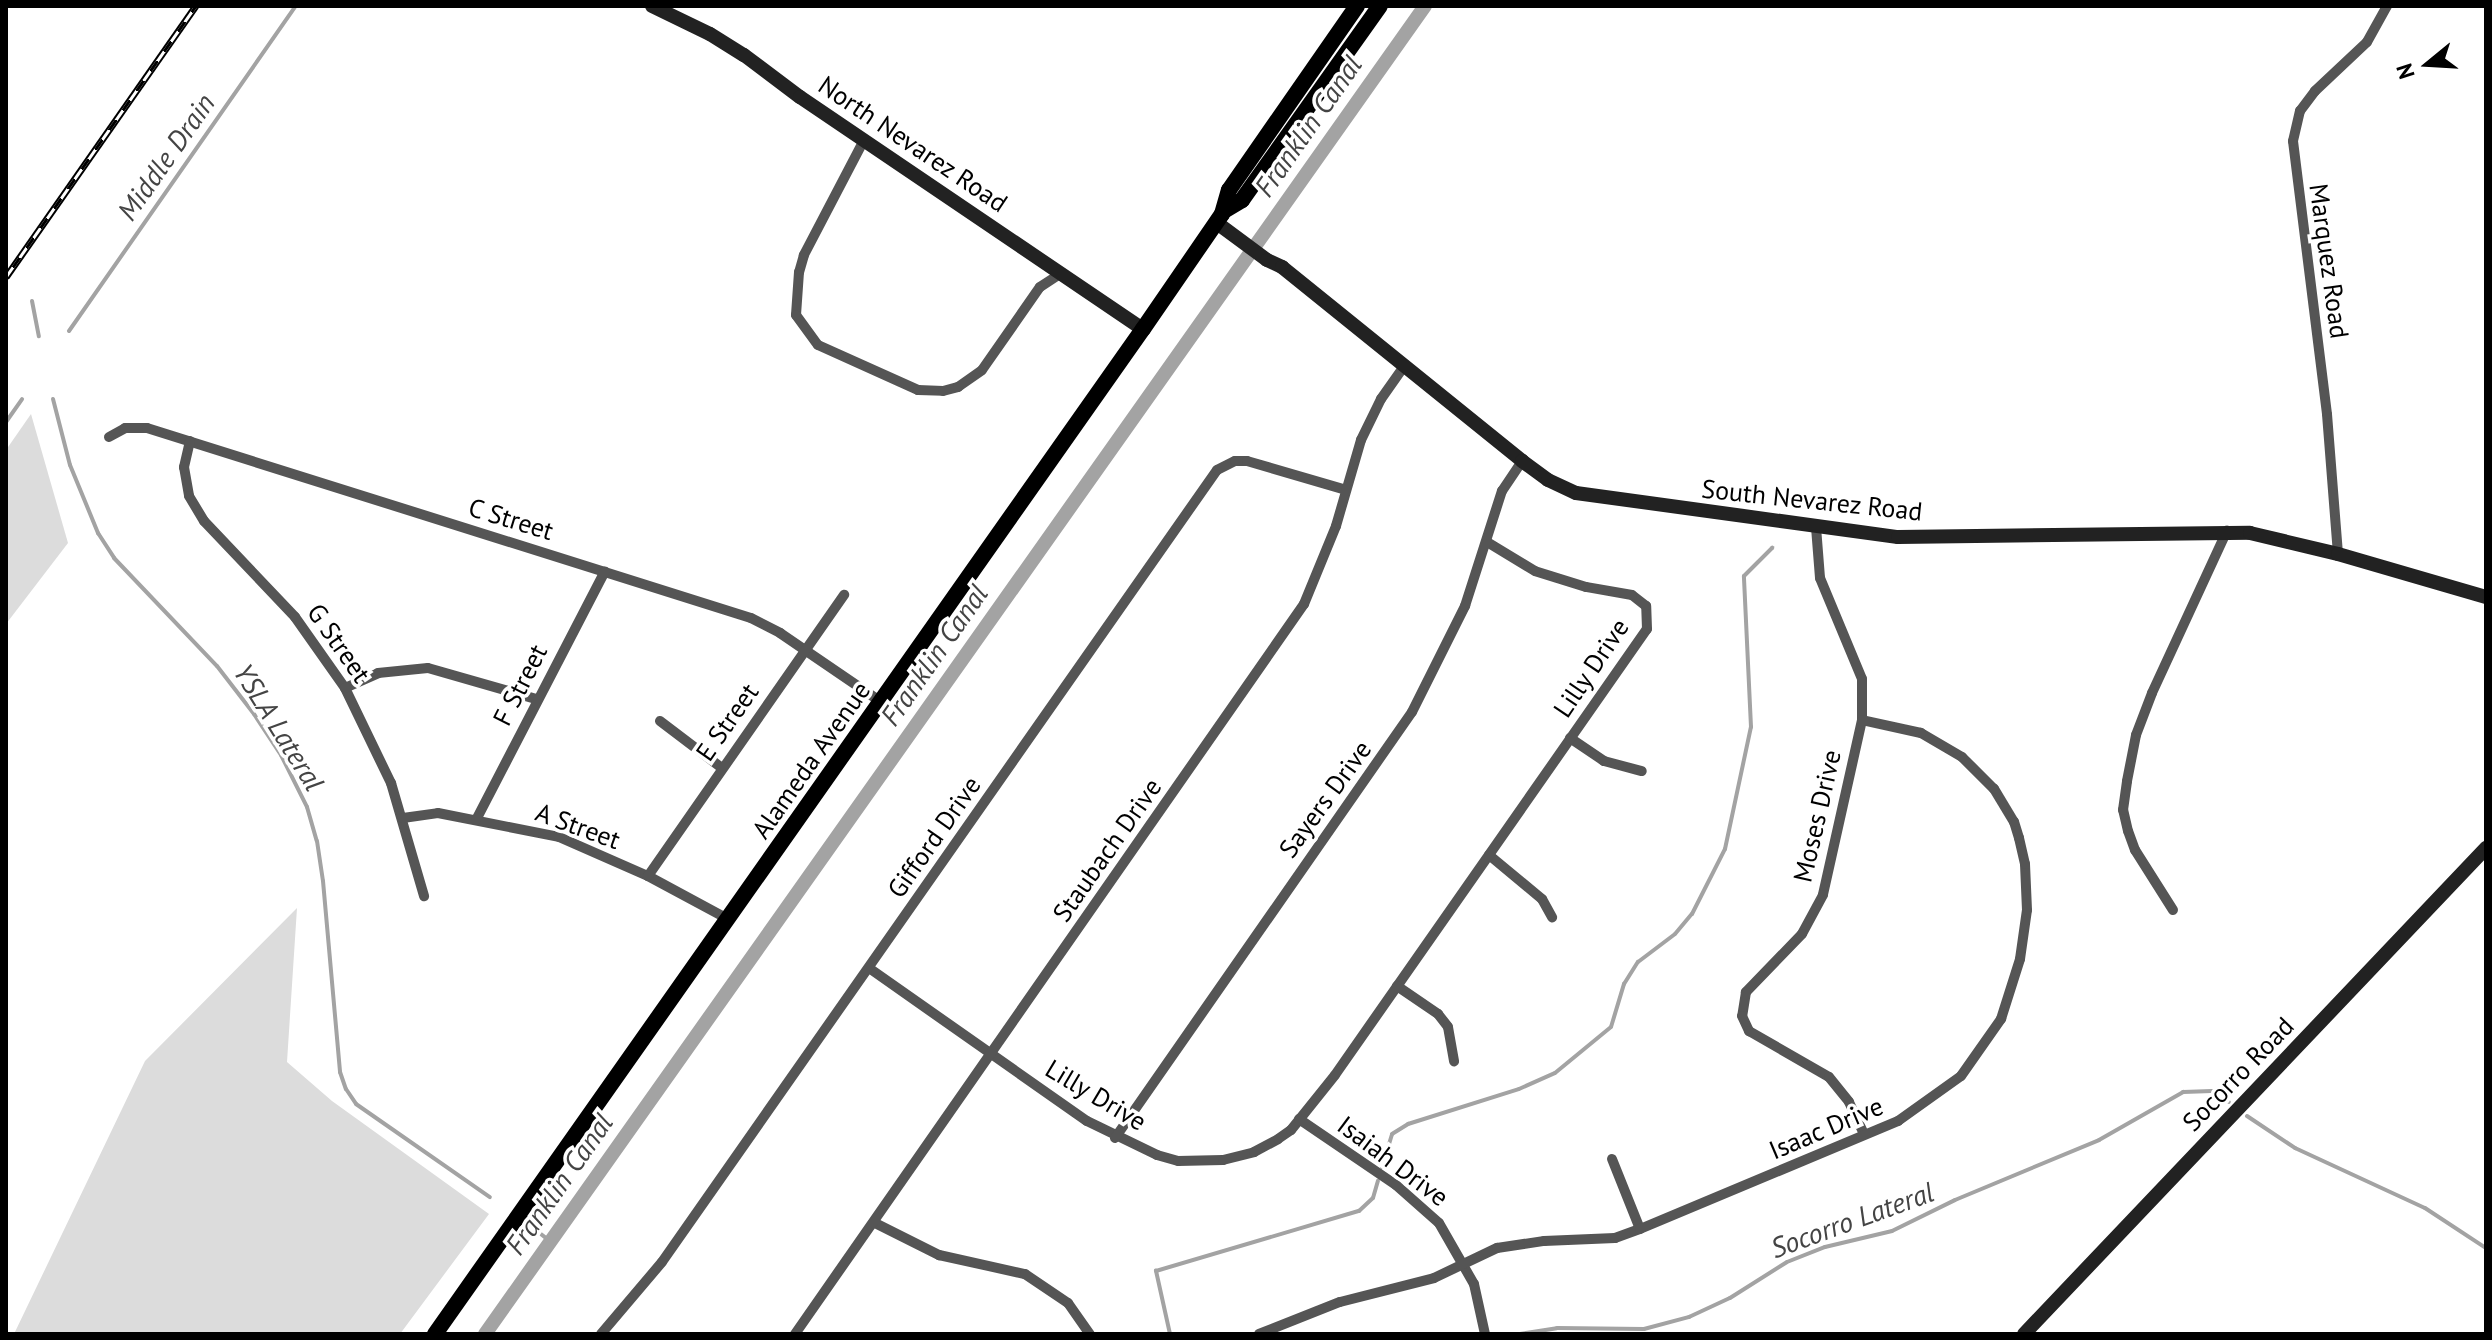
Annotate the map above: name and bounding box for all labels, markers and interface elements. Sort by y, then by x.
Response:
north arrow [2388,24,2468,104]
water label: Franklin Canal [1247,49,1369,203]
text: N [2390,60,2421,83]
street label: North Nevarez Road [812,69,1014,219]
water label: Middle Drain [110,87,222,227]
street label: Marquez Road [2303,181,2355,341]
street label: South Nevarez Road [1700,473,1924,527]
street label: C Street [464,491,558,547]
water label: Franklin Canal [873,578,995,732]
street label: G Street [301,597,377,689]
street label: Lilly Drive [1546,612,1636,724]
street label: F Street [486,639,554,731]
water label: YSLA Lateral [226,657,332,797]
street label: Alameda Avenue [745,675,877,845]
street label: E Street [689,677,765,767]
street label: Sayers Drive [1272,735,1378,863]
street label: Moses Drive [1787,747,1847,885]
street label: Gifford Drive [881,770,987,904]
street label: Staubach Drive [1046,772,1168,928]
street label: A Street [531,796,625,856]
street label: Socorro Road [2176,1011,2300,1137]
street label: Lilly Drive [1040,1053,1152,1137]
street label: Isaac Drive [1764,1090,1888,1166]
water label: Franklin Canal [498,1107,620,1261]
street label: Isaiah Drive [1331,1109,1455,1213]
water label: Socorro Lateral [1766,1175,1938,1265]

